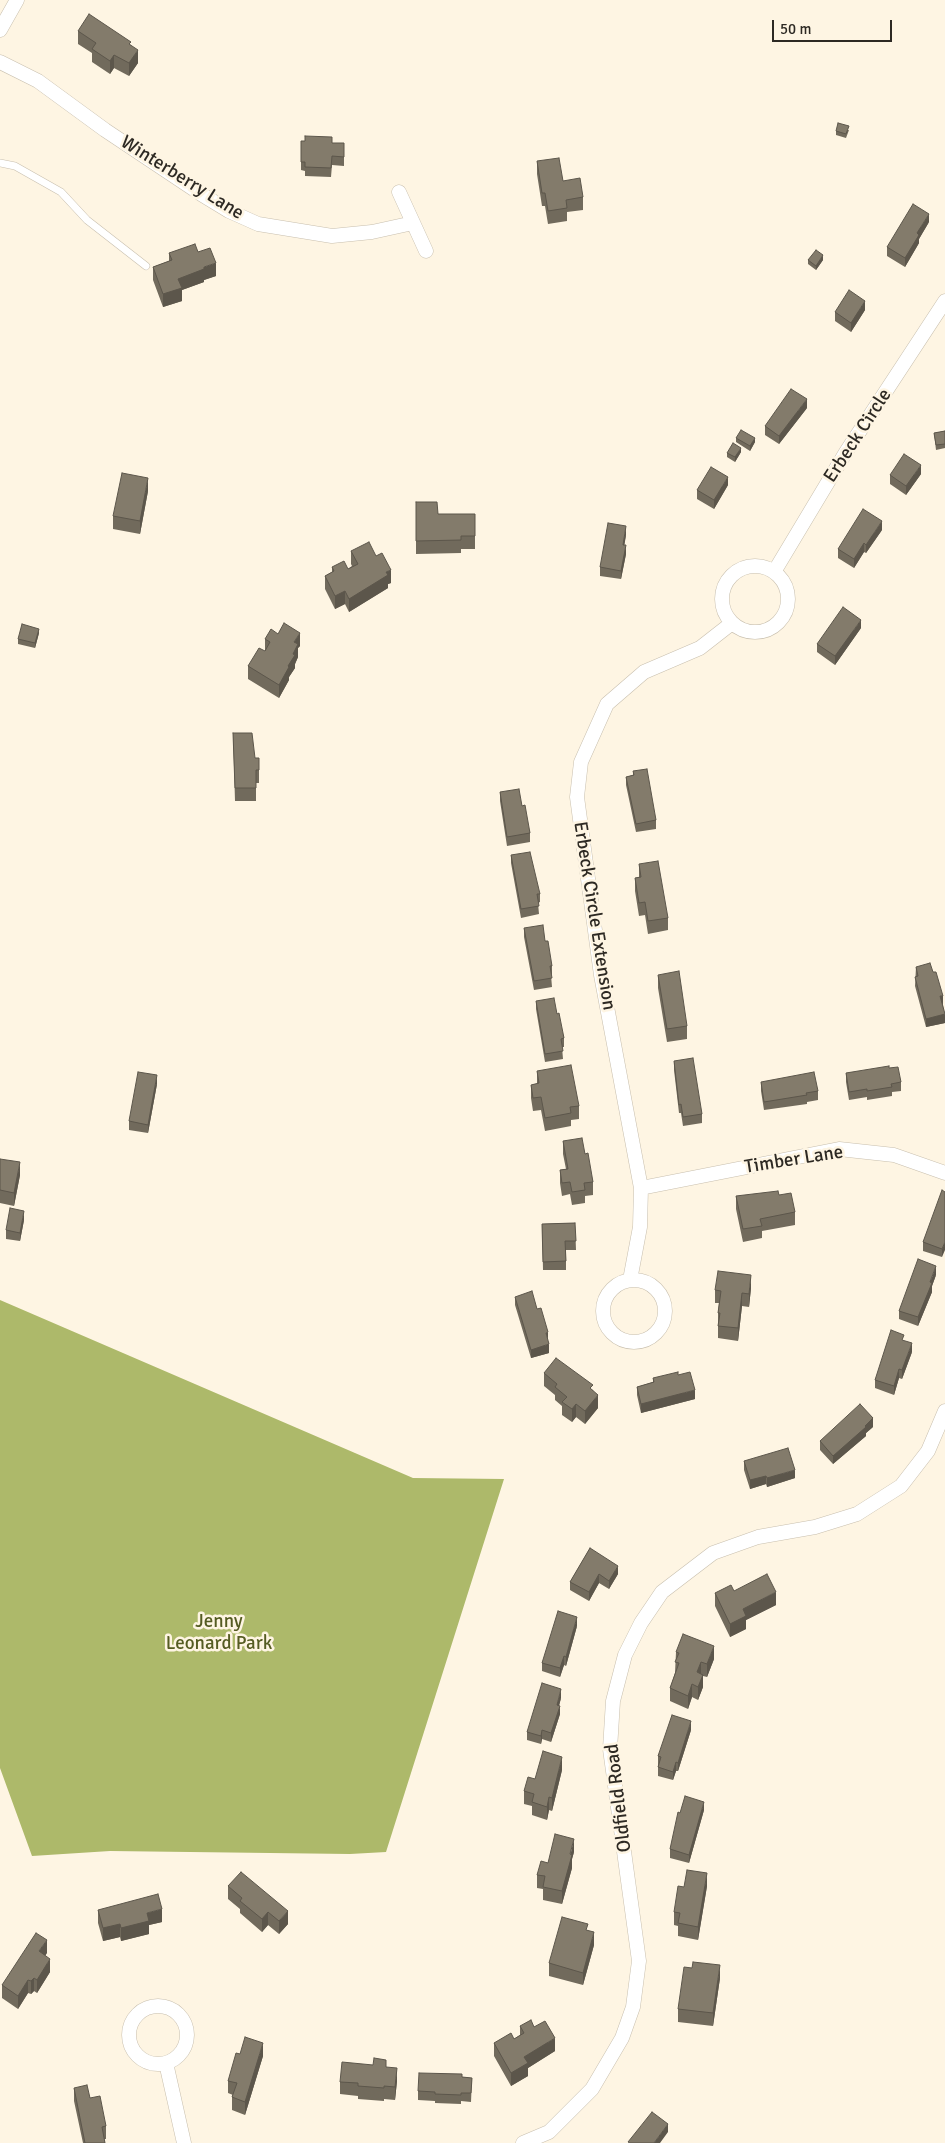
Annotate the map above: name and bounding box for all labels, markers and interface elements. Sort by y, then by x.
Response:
scale bar [775,10,895,42]
text: 50 m [780,20,811,38]
street label: Winterberry Lane [116,131,248,225]
street label: Erbeck Circle [819,385,897,487]
street label: Erbeck Circle Extension [568,820,620,1012]
street label: Timber Lane [743,1141,845,1179]
park label: Jenny Leonard Park [166,1611,272,1655]
street label: Oldfield Road [601,1743,637,1853]

